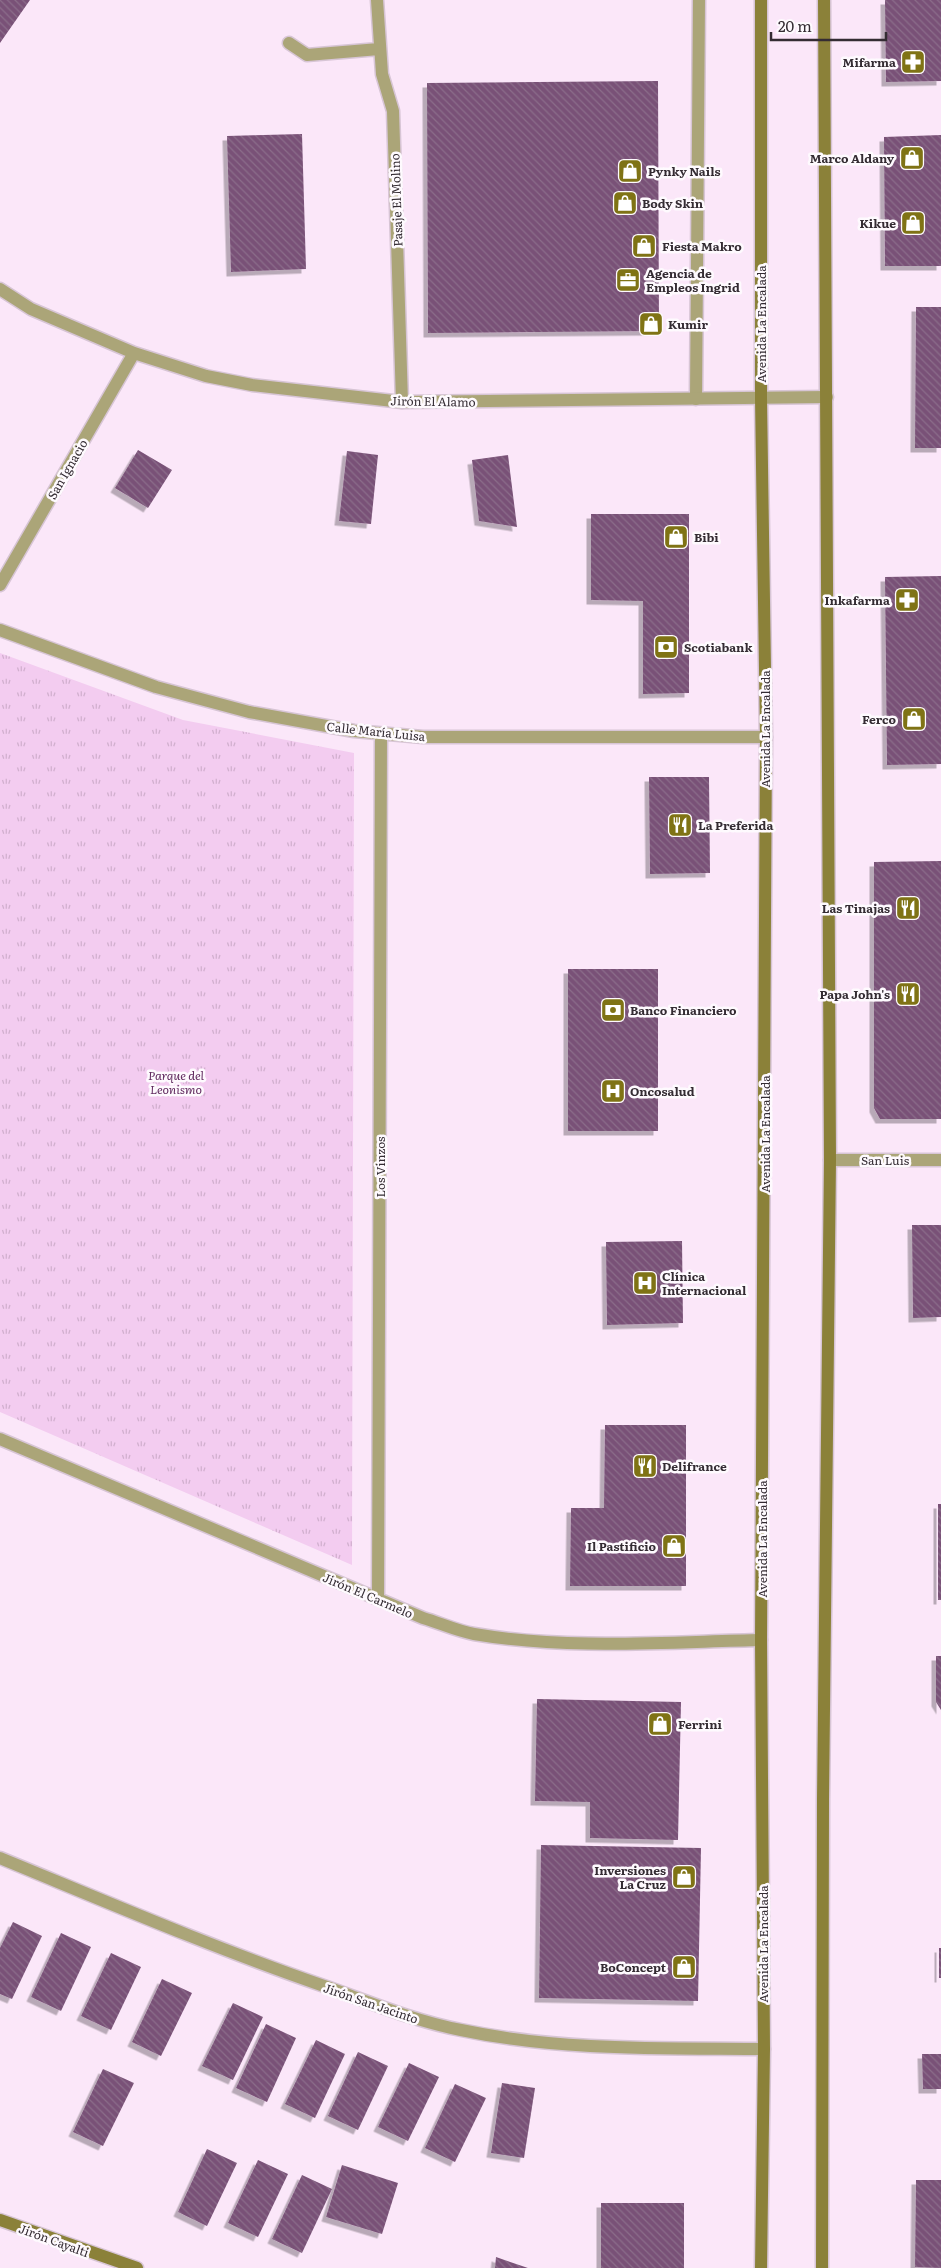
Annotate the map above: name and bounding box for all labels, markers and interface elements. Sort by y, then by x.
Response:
scale bar [771,10,886,42]
text: 20 m [778,14,812,37]
pharmacy icon: Mifarma [900,49,926,75]
place label: Mifarma [843,53,896,71]
shop icon: Marco Aldany [899,145,925,171]
place label: Marco Aldany [810,149,895,167]
street label: Pasaje El Molino [385,153,407,247]
shop icon: Pynky Nails [617,158,643,184]
place label: Pynky Nails [648,162,721,180]
shop icon: Body Skin [612,190,638,216]
place label: Body Skin [642,194,704,212]
shop icon: Kikue [900,210,926,236]
place label: Kikue [859,214,896,232]
shop icon: Fiesta Makro [631,233,657,259]
place label: Fiesta Makro [662,237,742,255]
place label: Agencia de Empleos Ingrid [646,264,740,296]
street label: Avenida La Encalada [752,265,770,383]
office icon: Agencia de Empleos Ingrid [615,267,641,293]
shop icon: Kumir [638,311,664,337]
place label: Kumir [668,315,708,333]
street label: Jirón El Alamo [390,391,476,411]
street label: San Ignacio [43,436,91,502]
shop icon: Bibi [663,524,689,550]
place label: Bibi [694,528,719,546]
pharmacy icon: Inkafarma [894,587,920,613]
place label: Inkafarma [824,591,890,609]
bank icon: Scotiabank [653,634,679,660]
place label: Scotiabank [684,638,753,656]
street label: Avenida La Encalada [756,670,774,788]
shop icon: Ferco [901,706,927,732]
place label: Ferco [862,710,897,728]
street label: Calle María Luisa [326,717,427,745]
restaurant icon: La Preferida [667,812,693,838]
place label: La Preferida [698,816,773,834]
restaurant icon: Las Tinajas [895,895,921,921]
place label: Las Tinajas [822,899,890,917]
restaurant icon: Papa John's [895,981,921,1007]
place label: Papa John's [820,985,890,1003]
bank icon: Banco Financiero [600,997,626,1023]
place label: Banco Financiero [630,1001,737,1019]
park label: Parque del Leonismo [148,1066,205,1098]
street label: Avenida La Encalada [756,1075,774,1193]
hospital icon: Oncosalud [600,1078,626,1104]
place label: Oncosalud [630,1082,695,1100]
street label: Los Vinzos [371,1136,389,1198]
street label: San Luis [861,1151,910,1169]
place label: Clínica Internacional [662,1267,747,1299]
hospital icon: Clínica Internacional [632,1270,658,1296]
restaurant icon: Delifrance [632,1453,658,1479]
place label: Delifrance [662,1457,727,1475]
street label: Avenida La Encalada [753,1480,771,1598]
shop icon: Il Pastificio [661,1533,687,1559]
place label: Il Pastificio [587,1537,656,1555]
street label: Jirón El Carmelo [320,1568,416,1622]
shop icon: Ferrini [647,1711,673,1737]
place label: Ferrini [678,1715,722,1733]
place label: Inversiones La Cruz [594,1861,667,1893]
shop icon: Inversiones La Cruz [671,1864,697,1890]
street label: Avenida La Encalada [754,1885,772,2003]
shop icon: BoConcept [671,1954,697,1980]
place label: BoConcept [600,1958,667,1976]
street label: Jirón San Jacinto [321,1978,421,2028]
street label: Jirón Cayalti [16,2219,92,2261]

